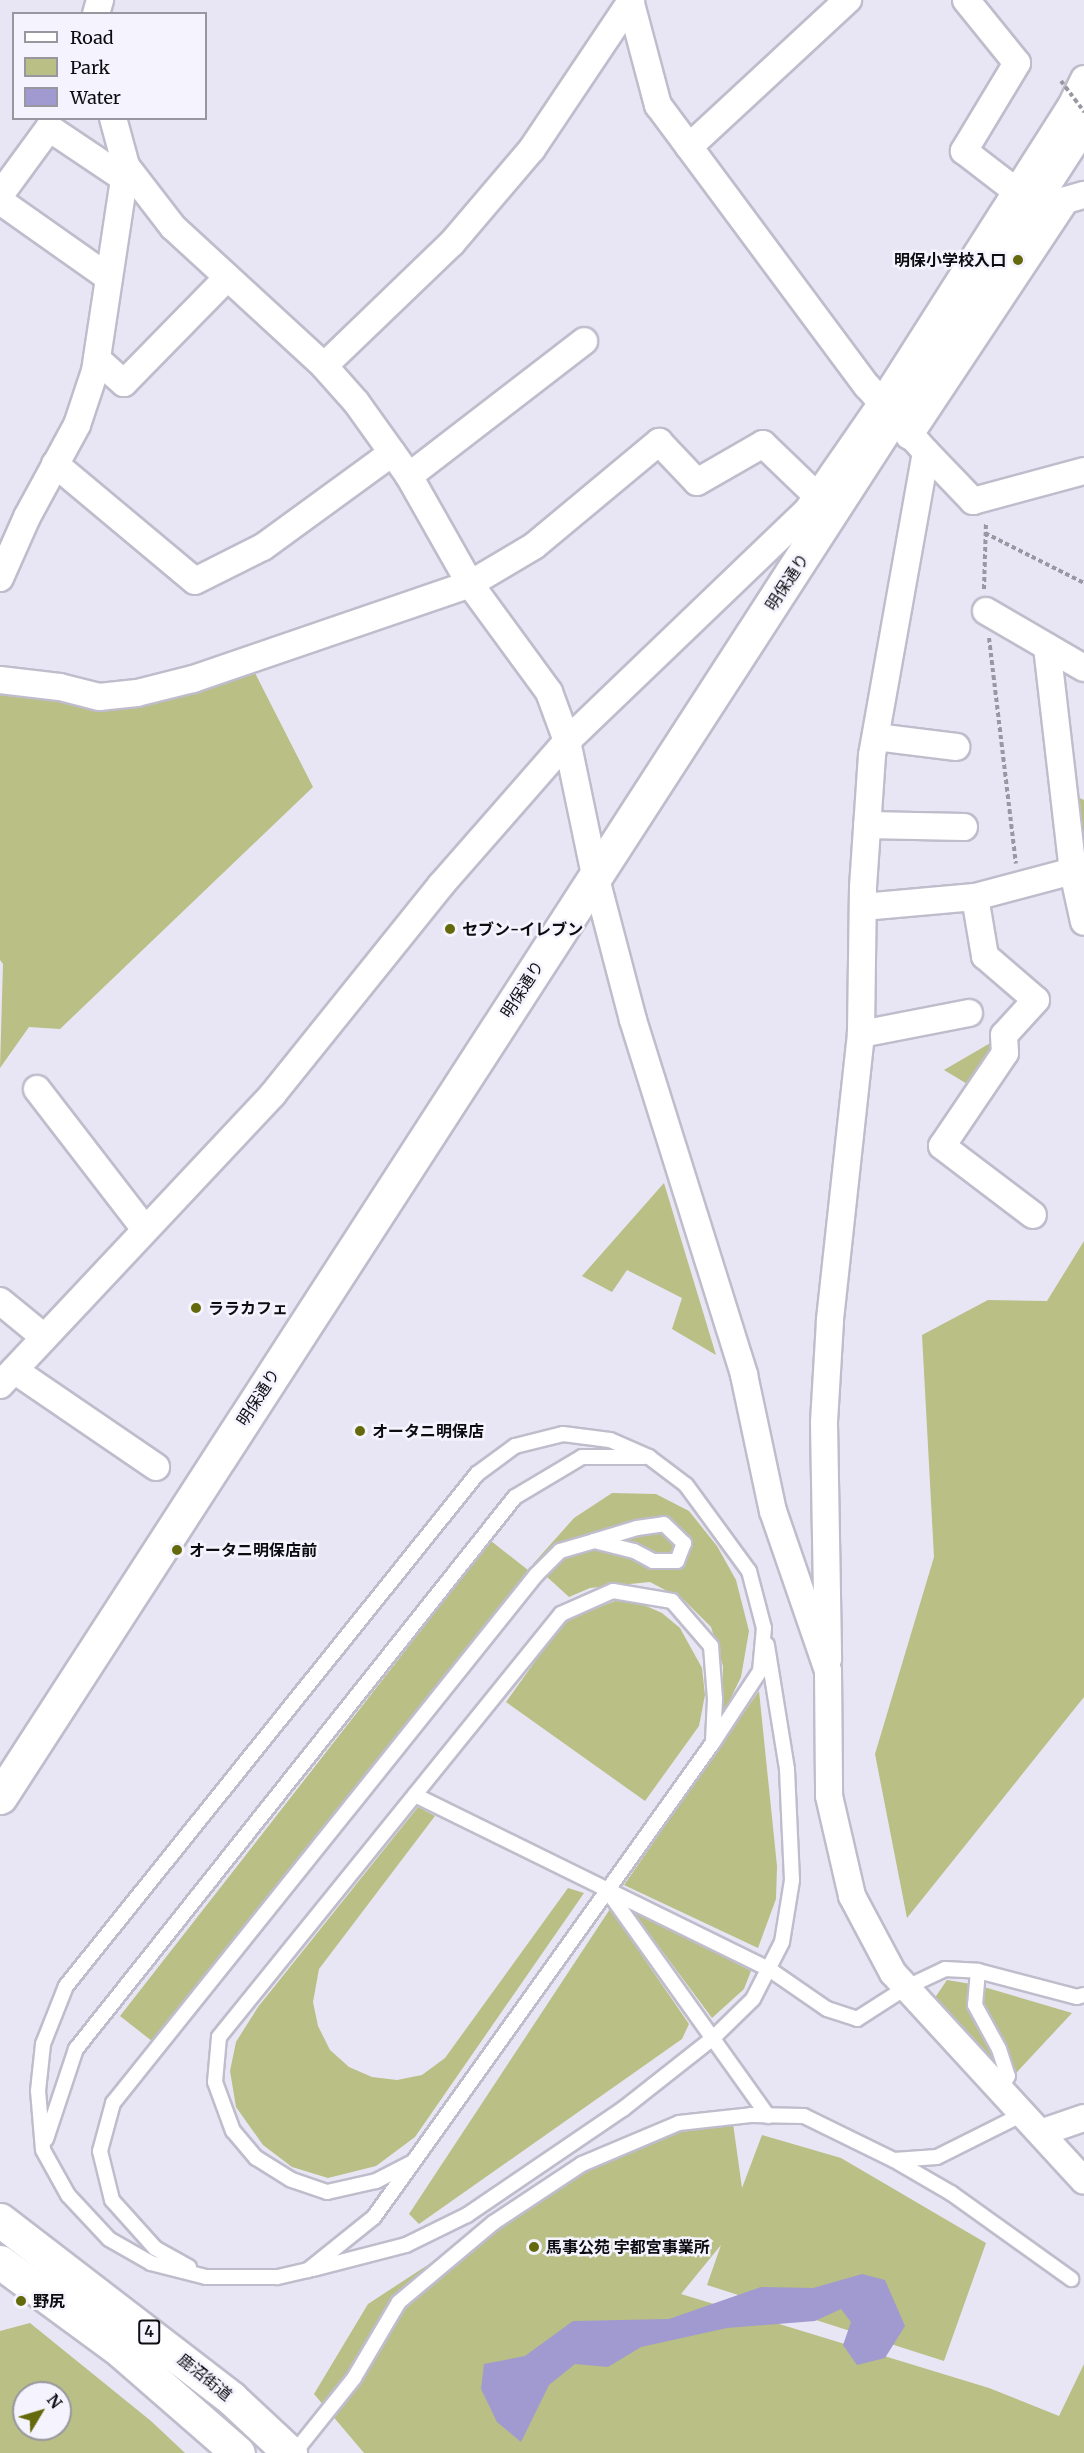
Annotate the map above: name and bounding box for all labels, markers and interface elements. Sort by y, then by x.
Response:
legend [12,12,207,120]
text: Road [70,26,114,49]
text: Park [70,56,110,79]
text: Water [70,86,121,109]
place label: 明保小学校入口 [894,250,1006,270]
marker: 明保小学校入口 [1011,253,1025,267]
street label: 明保通り [762,550,812,614]
place label: セブン-イレブン [462,919,583,939]
marker: セブン-イレブン [443,922,457,936]
street label: 明保通り [497,957,547,1021]
place label: ララカフェ [208,1298,288,1318]
marker: ララカフェ [189,1301,203,1315]
street label: 明保通り [233,1365,283,1429]
place label: オータニ明保店 [372,1421,484,1441]
marker: オータニ明保店 [353,1424,367,1438]
place label: オータニ明保店前 [189,1540,317,1560]
marker: オータニ明保店前 [170,1543,184,1557]
place label: 馬事公苑 宇都宮事業所 [546,2237,710,2257]
marker: 馬事公苑 宇都宮事業所 [527,2240,541,2254]
place label: 野尻 [33,2291,65,2311]
marker: 野尻 [14,2294,28,2308]
road number: 4 [137,2320,161,2344]
street label: 鹿沼街道 [174,2349,236,2405]
north arrow [12,2381,72,2441]
text: N [43,2390,66,2412]

